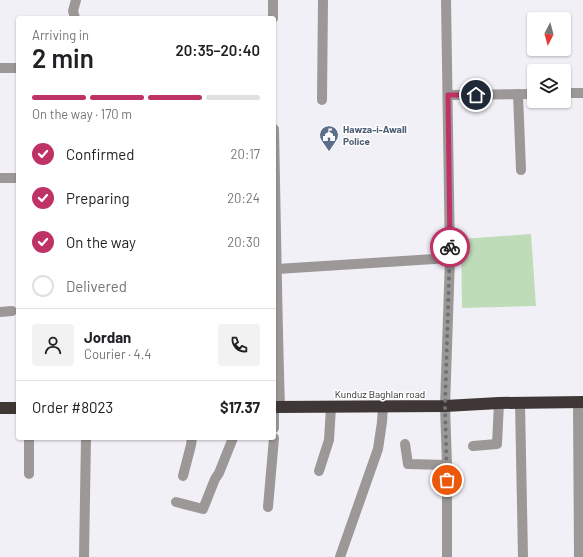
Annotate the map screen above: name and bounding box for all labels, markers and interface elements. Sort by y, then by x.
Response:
north arrow [527,12,571,56]
map controls [527,12,571,108]
text: Arriving in [32,27,89,43]
text: 20:35–20:40 [176,41,260,59]
text: 2 min [32,42,94,73]
button: layers [527,64,571,108]
pin [459,78,493,112]
icon: home [465,84,487,106]
text: On the way · 170 m [32,106,132,122]
place label: Hawza-i-Awall Police [343,123,407,147]
public building icon: Hawza-i-Awall Police [318,124,340,152]
icon: check [32,143,54,165]
text: Confirmed [66,145,134,163]
text: 20:17 [231,146,260,162]
icon: check [32,187,54,209]
text: Preparing [66,189,130,207]
text: 20:24 [227,190,260,206]
courier [430,227,470,267]
icon: check [32,231,54,253]
text: On the way [66,233,136,251]
text: 20:30 [227,234,260,250]
icon: bike [439,236,461,258]
text: Delivered [66,277,127,295]
button: person [32,324,74,366]
button: phone [218,324,260,366]
text: Jordan [84,328,131,346]
text: Courier · 4.4 [84,346,152,362]
street label: Kunduz Baghlan road [335,388,425,400]
text: Order #8023 [32,398,113,416]
text: $17.37 [220,398,260,416]
pin [430,463,464,497]
icon: bag [436,469,458,491]

